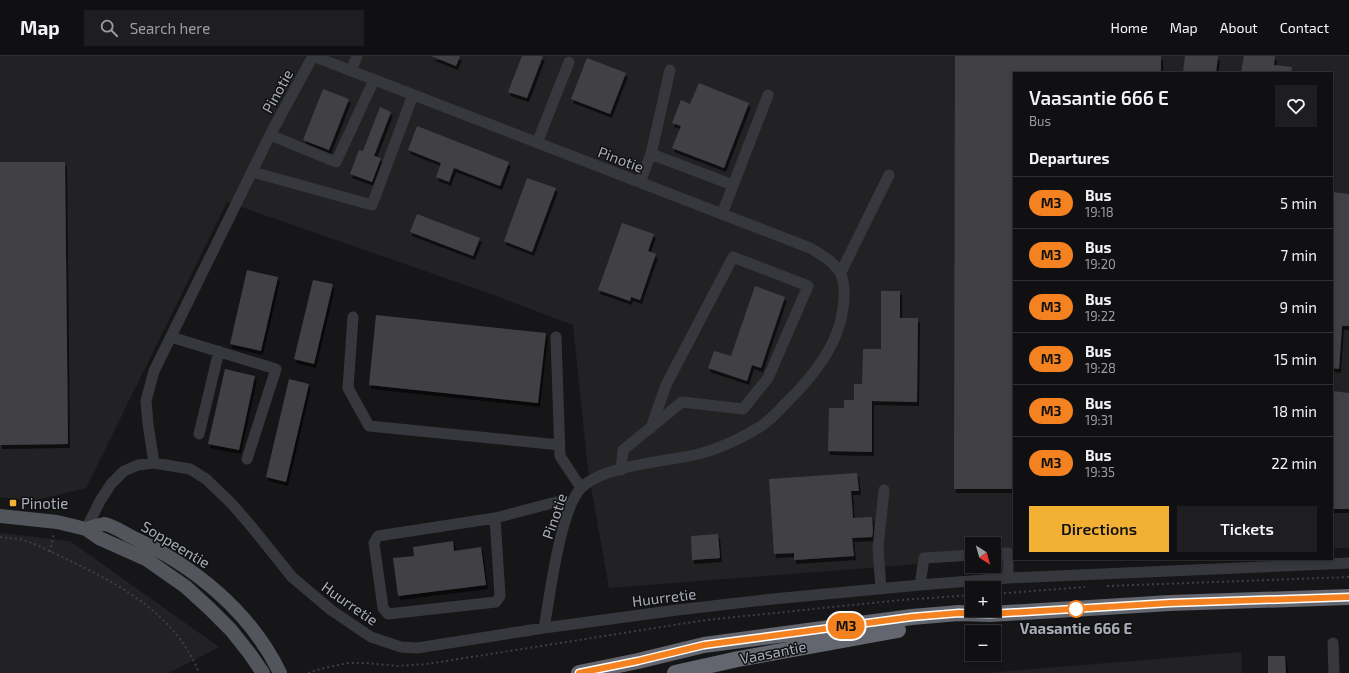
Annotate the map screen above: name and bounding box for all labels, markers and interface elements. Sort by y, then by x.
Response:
search box [84,10,364,46]
text: Map [20,16,60,39]
icon: search [98,17,120,39]
text: Search here [130,19,210,37]
text: Home [1111,19,1148,36]
text: Map [1170,19,1198,36]
text: About [1220,19,1258,36]
text: Contact [1280,19,1329,36]
street label: Pinotie [258,66,296,116]
button: heart [1275,85,1317,127]
text: Vaasantie 666 E [1029,86,1169,109]
text: Bus [1029,113,1051,129]
street label: Pinotie [596,142,646,176]
text: Departures [1029,149,1109,167]
text: Bus [1085,186,1111,204]
text: M3 [1041,194,1061,211]
text: 5 min [1280,194,1317,212]
text: 19:18 [1085,204,1114,220]
text: Bus [1085,238,1111,256]
text: M3 [1041,246,1061,263]
text: 7 min [1280,246,1317,264]
text: 19:20 [1085,256,1116,272]
text: Bus [1085,290,1111,308]
text: M3 [1041,298,1061,315]
text: 9 min [1279,298,1317,316]
text: 19:22 [1085,308,1115,324]
text: Bus [1085,342,1111,360]
text: M3 [1041,350,1061,367]
text: 15 min [1274,350,1317,368]
text: 19:28 [1085,360,1116,376]
text: Bus [1085,394,1111,412]
text: M3 [1041,402,1061,419]
text: 18 min [1273,402,1317,420]
text: 19:31 [1085,412,1113,428]
text: Bus [1085,446,1111,464]
text: M3 [1041,454,1061,471]
text: 22 min [1271,454,1317,472]
text: 19:35 [1085,464,1115,480]
street label: Pinotie [538,491,570,541]
place label: Pinotie [21,494,68,512]
marker: Pinotie [8,498,18,508]
button: Directions [1029,506,1169,552]
button: Tickets [1177,506,1317,552]
street label: Soppeentie [139,517,213,571]
north arrow [965,537,1001,573]
map controls [965,537,1001,661]
street label: Huurretie [318,577,382,629]
button: + [965,581,1001,617]
street label: Huurretie [631,584,697,610]
marker: Vaasantie 666 E [1067,600,1085,618]
line badge: M3 [828,613,864,639]
text: M3 [836,617,856,634]
place label: Vaasantie 666 E [1020,619,1132,637]
button: − [965,625,1001,661]
street label: Vaasantie [738,637,808,667]

